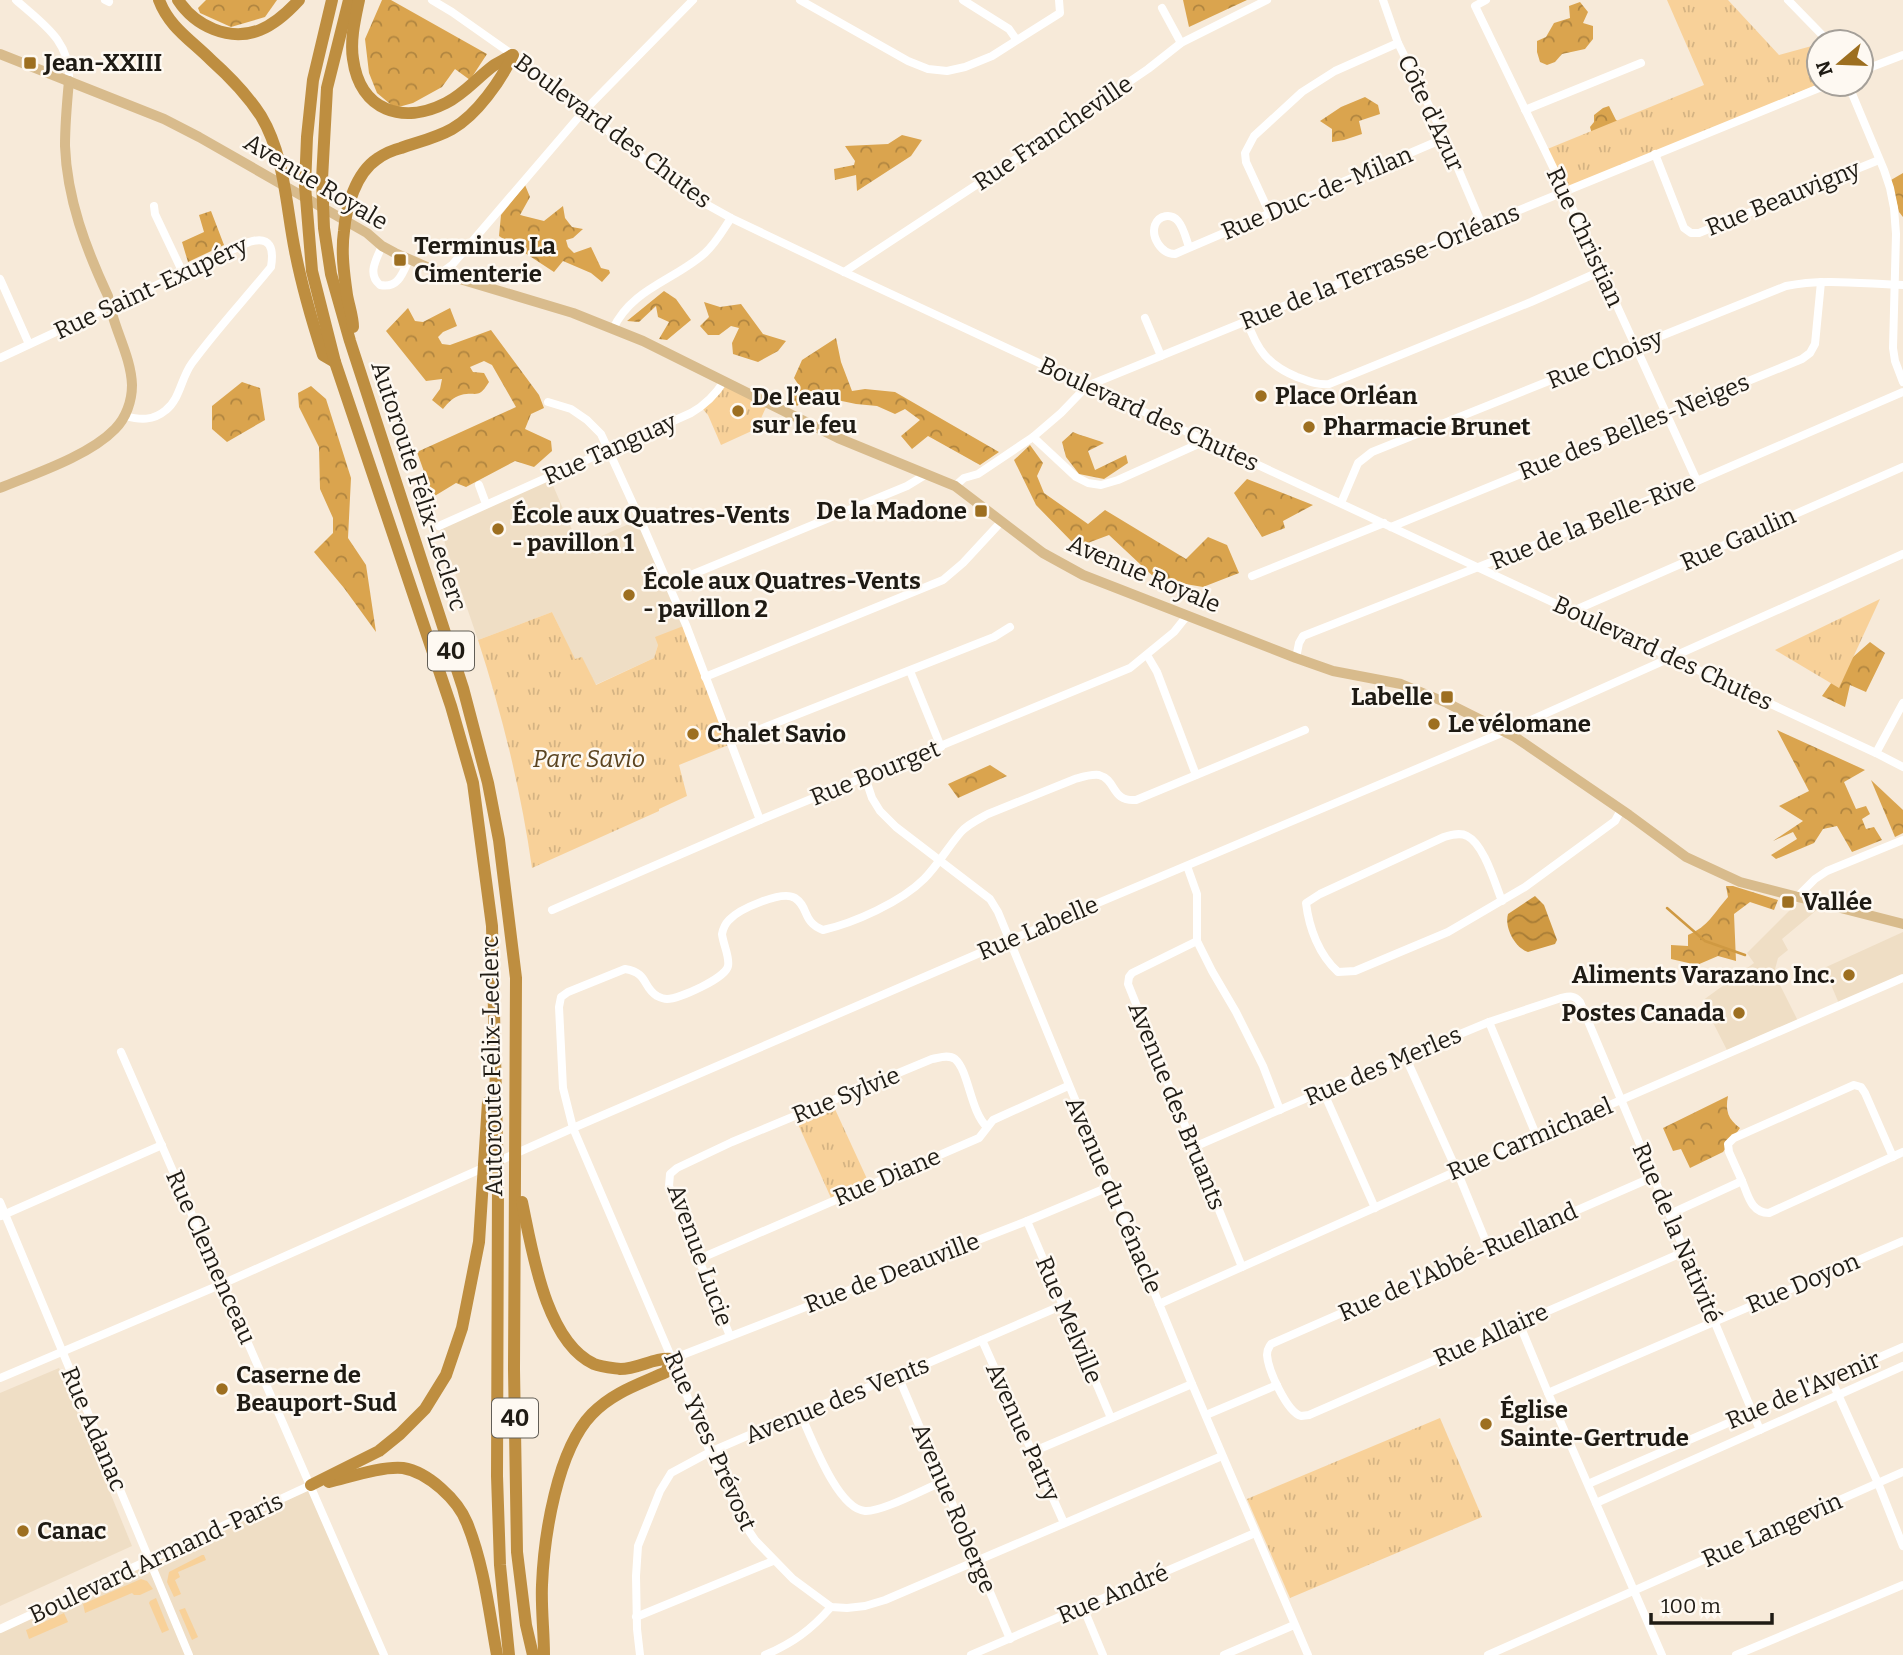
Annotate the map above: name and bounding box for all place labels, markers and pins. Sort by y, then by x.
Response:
place label: Jean-XXIII [42,49,162,77]
marker: Jean-XXIII [22,55,38,71]
place label: Terminus La Cimenterie [414,232,557,288]
marker: Terminus La Cimenterie [392,252,408,268]
place label: Place Orléan [1275,382,1418,410]
place label: De l’eau sur le feu [752,383,857,439]
marker: Place Orléan [1253,388,1269,404]
marker: De l’eau sur le feu [730,403,746,419]
place label: Pharmacie Brunet [1323,413,1531,441]
marker: Pharmacie Brunet [1301,419,1317,435]
place label: De la Madone [816,497,967,525]
place label: École aux Quatres-Vents - pavillon 1 [512,499,790,557]
marker: De la Madone [973,503,989,519]
marker: École aux Quatres-Vents - pavillon 1 [490,521,506,537]
place label: École aux Quatres-Vents - pavillon 2 [643,565,921,623]
marker: École aux Quatres-Vents - pavillon 2 [621,587,637,603]
place label: Labelle [1351,683,1433,711]
marker: Labelle [1439,689,1455,705]
place label: Le vélomane [1448,710,1591,738]
marker: Le vélomane [1426,716,1442,732]
place label: Chalet Savio [707,720,846,748]
marker: Chalet Savio [685,726,701,742]
place label: Vallée [1802,888,1872,916]
marker: Vallée [1780,894,1796,910]
place label: Aliments Varazano Inc. [1572,961,1835,989]
marker: Aliments Varazano Inc. [1841,967,1857,983]
place label: Postes Canada [1562,999,1726,1027]
marker: Postes Canada [1731,1005,1747,1021]
place label: Caserne de Beauport-Sud [236,1361,397,1417]
marker: Caserne de Beauport-Sud [214,1381,230,1397]
place label: Église Sainte-Gertrude [1500,1394,1689,1452]
marker: Église Sainte-Gertrude [1478,1416,1494,1432]
place label: Canac [37,1517,107,1545]
marker: Canac [15,1523,31,1539]

